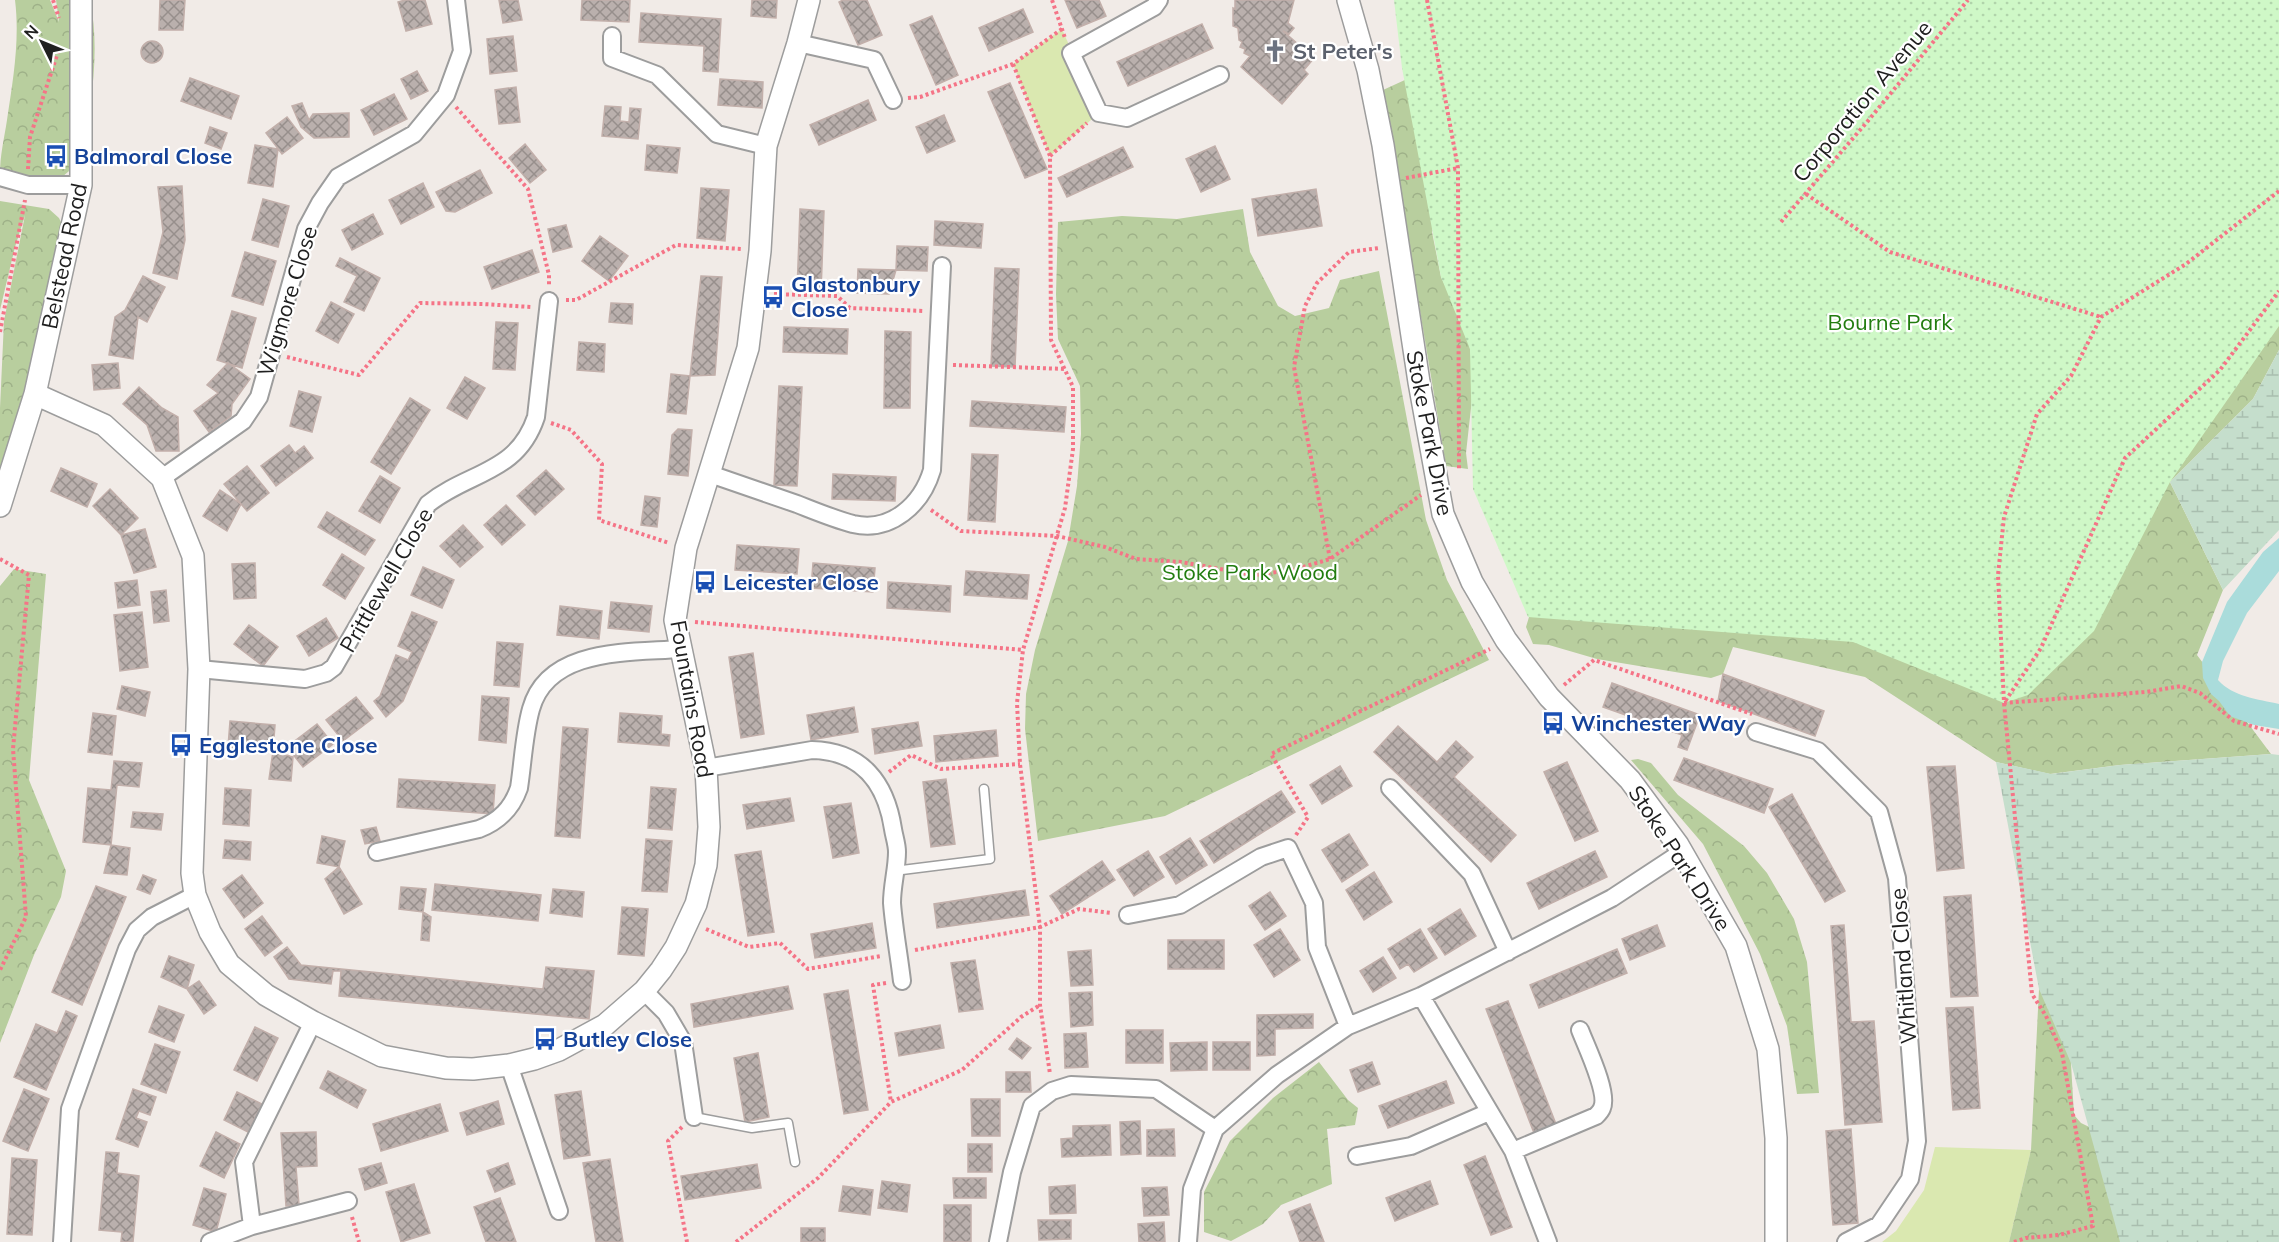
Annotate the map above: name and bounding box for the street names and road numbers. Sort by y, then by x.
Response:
street label: Corporation Avenue [1786,14,1938,188]
street label: Belstead Road [35,180,93,332]
street label: Wigmore Close [251,222,323,380]
street label: Stoke Park Drive [1400,348,1460,518]
street label: Prittlewell Close [333,503,439,657]
street label: Fountains Road [664,618,720,780]
street label: Stoke Park Drive [1623,780,1737,936]
street label: Whitland Close [1884,887,1922,1045]

